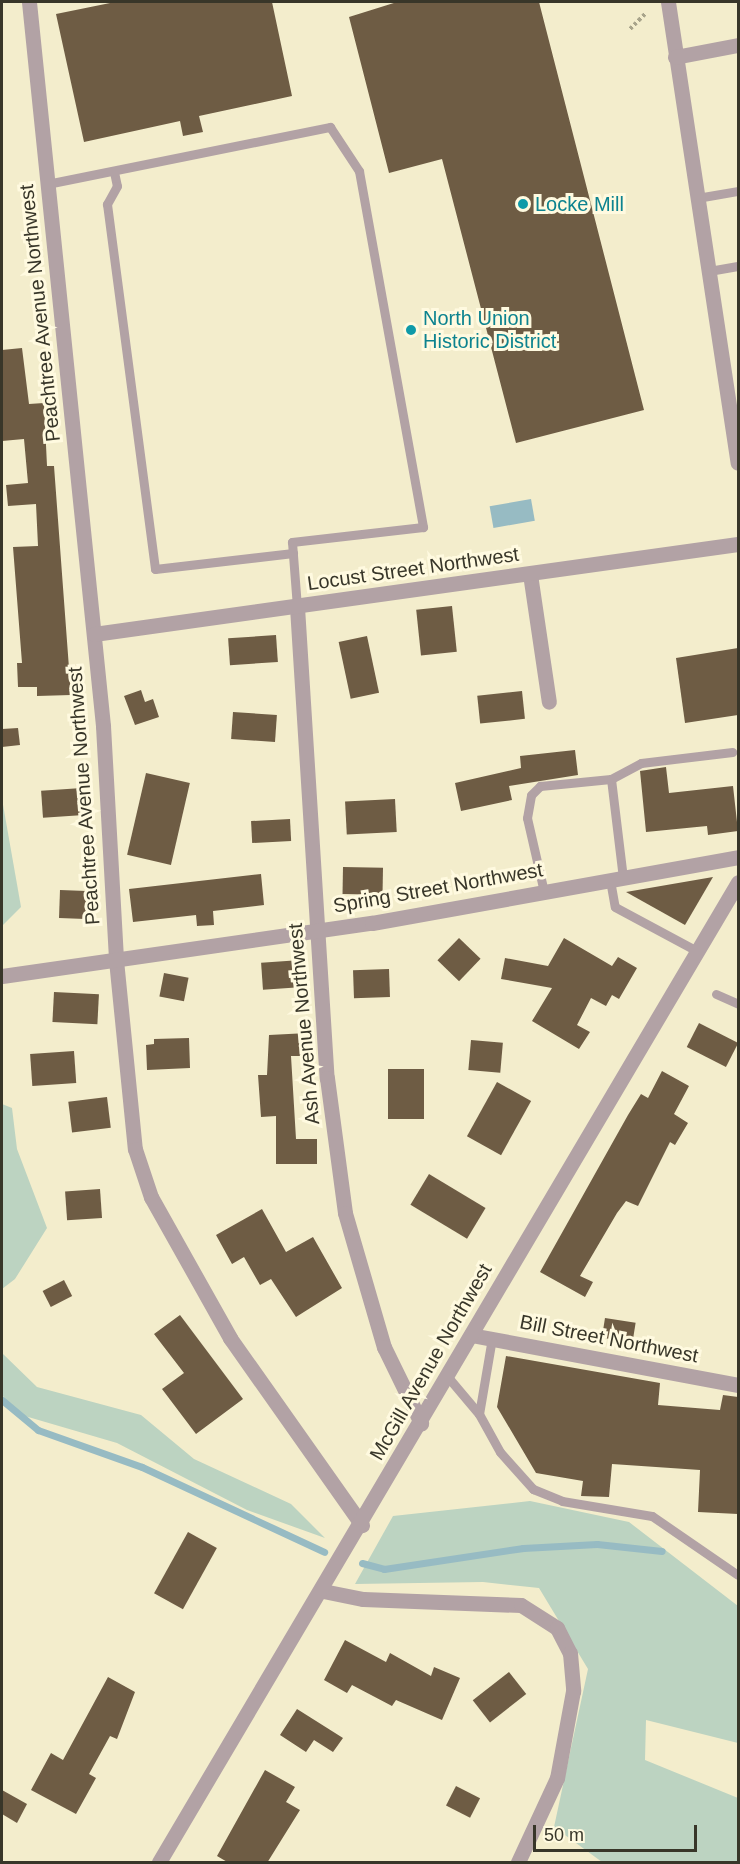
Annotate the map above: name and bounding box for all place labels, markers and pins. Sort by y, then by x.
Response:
place label: Locke Mill [535,192,624,216]
marker: Locke Mill [516,197,530,211]
place label: North Union Historic District [423,306,556,353]
marker: North Union Historic District [404,323,418,337]

